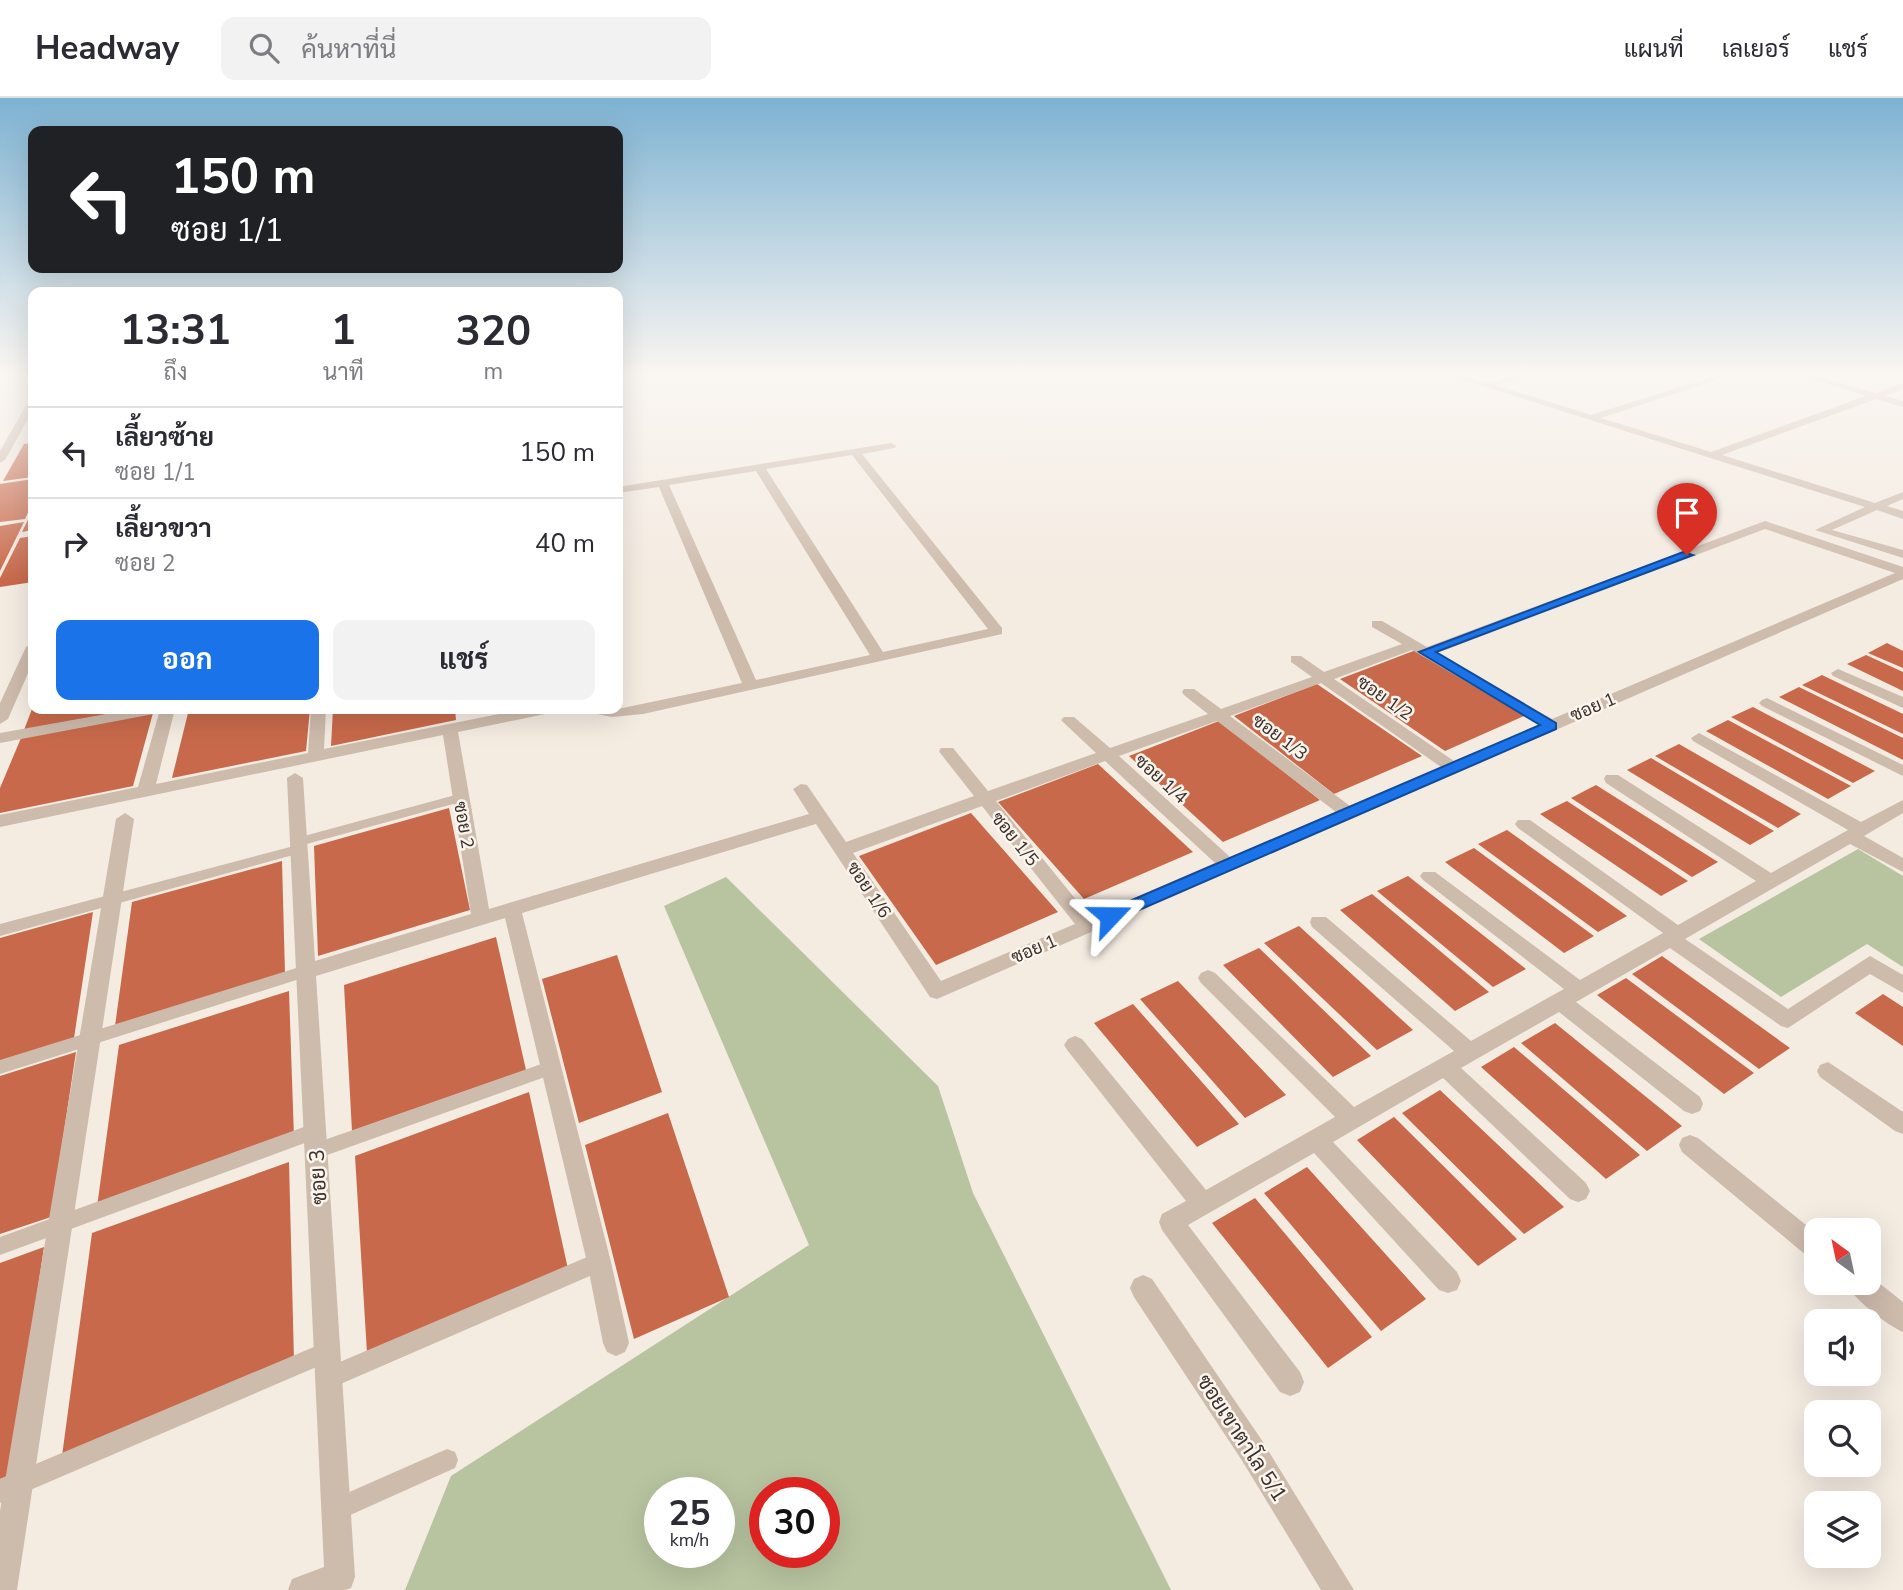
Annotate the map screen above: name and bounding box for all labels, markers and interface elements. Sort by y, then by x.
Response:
search box [221,17,711,80]
text: Headway [35,26,179,71]
icon: search [245,29,283,67]
text: ค้นหาที่นี่ [301,32,396,67]
text: แผนที่ [1624,33,1684,65]
text: เลเยอร์ [1722,33,1790,65]
text: แชร์ [1828,33,1868,65]
text: 150 m [171,143,315,210]
icon: left [56,154,147,245]
text: ซอย 1/1 [171,209,283,252]
text: 13:31 [120,302,231,359]
text: 1 [331,302,356,359]
text: 320 [456,303,531,360]
text: m [484,356,503,387]
text: ถึง [164,357,187,388]
text: นาที [323,357,364,388]
text: เลี้ยวซ้าย [115,420,214,455]
icon: left [56,434,94,472]
text: 150 m [519,435,595,470]
text: ซอย 1/1 [115,457,196,488]
pin [1657,483,1717,555]
icon: arrive [1668,494,1706,532]
text: เลี้ยวขวา [115,511,212,546]
icon: right [56,525,94,563]
text: 40 m [535,526,595,561]
text: ซอย 2 [115,548,176,579]
button: ออก [56,620,319,700]
button: แชร์ [333,620,595,700]
street label: ซอย 1/2 [1352,670,1418,726]
street label: ซอย 1 [1566,687,1620,727]
street label: ซอย 1/3 [1248,708,1312,766]
street label: ซอย 1/4 [1129,749,1193,809]
street label: ซอย 2 [448,800,480,850]
street label: ซอย 1/5 [986,807,1044,871]
street label: ซอย 1/6 [841,857,897,923]
position arrow [1073,879,1147,953]
street label: ซอย 1 [1007,929,1061,969]
street label: ซอย 3 [303,1149,333,1205]
north arrow [1804,1218,1881,1295]
map controls [1804,1218,1881,1568]
button: sound [1804,1309,1881,1386]
street label: ซอยเขาตาโล 5/1 [1190,1369,1294,1507]
button: search [1804,1400,1881,1477]
speed limit sign: 30 [749,1477,840,1568]
text: 25 [668,1490,711,1537]
button: layers [1804,1491,1881,1568]
text: km/h [670,1528,709,1552]

